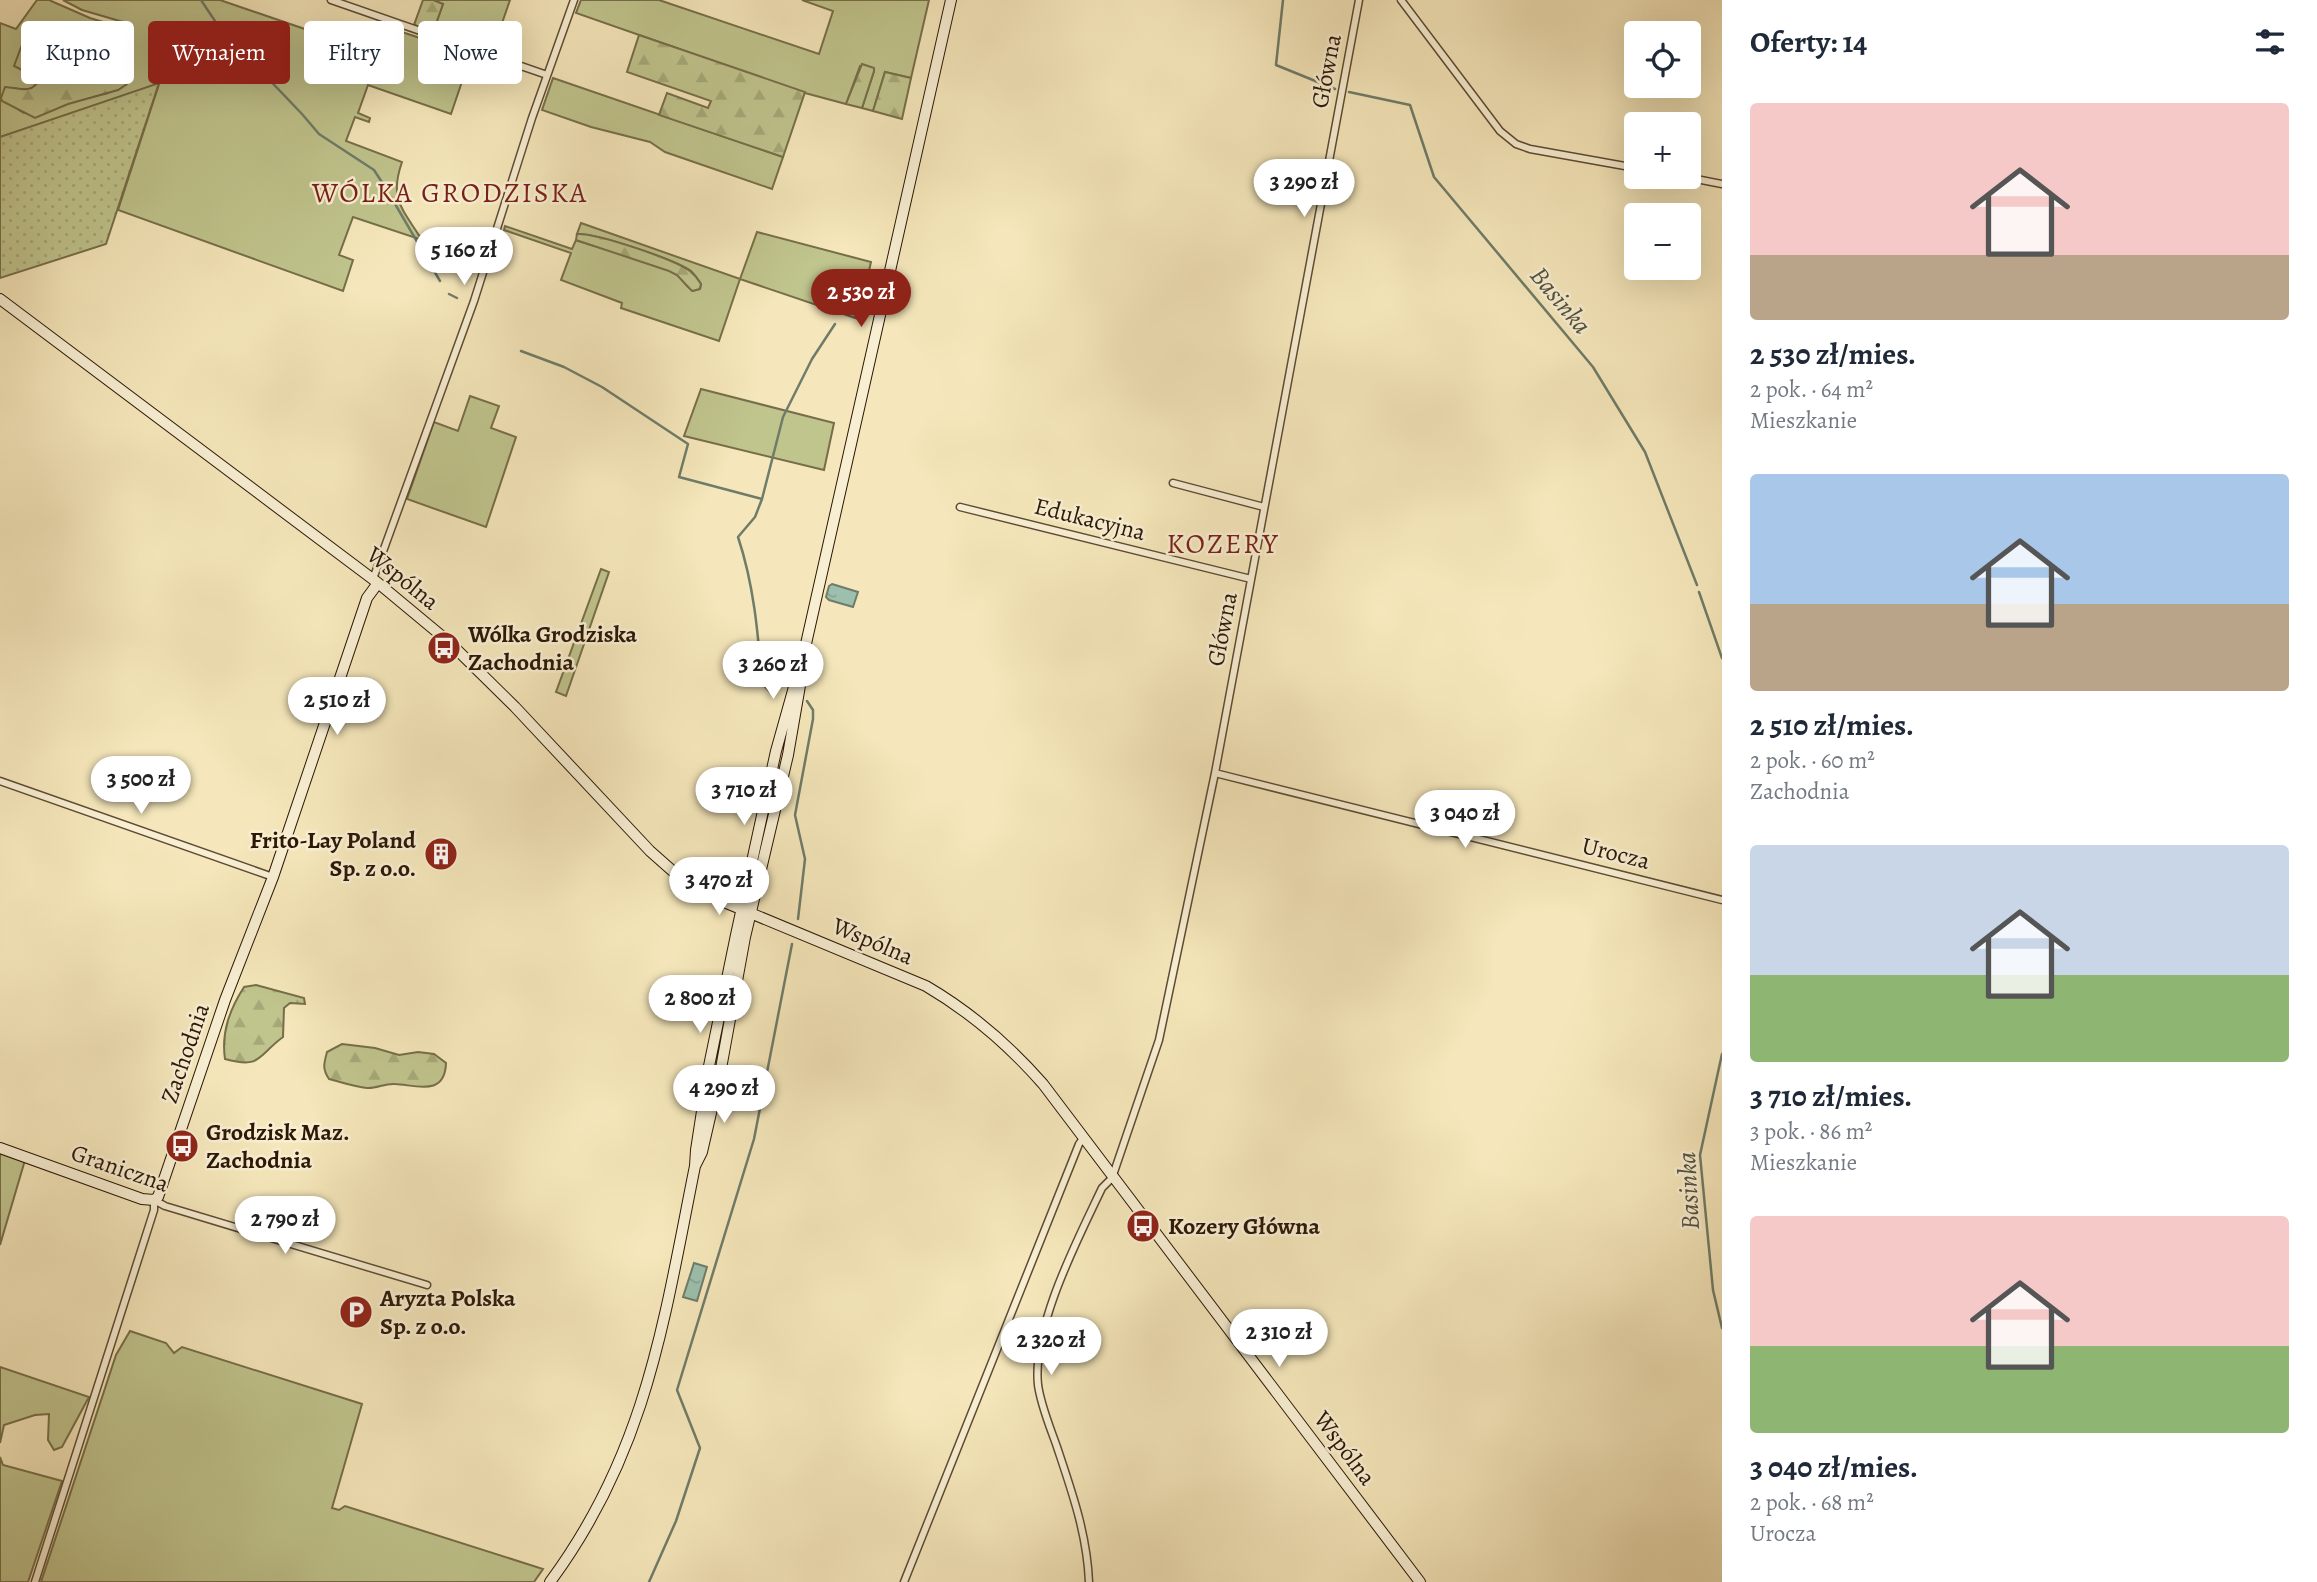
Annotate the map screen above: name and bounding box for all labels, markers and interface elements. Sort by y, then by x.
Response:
chip: Kupno [21,21,134,84]
chip: Wynajem [148,21,290,84]
chip: Filtry [304,21,404,84]
chip: Nowe [418,21,522,84]
map controls [1624,21,1701,280]
button: locate [1624,21,1701,98]
text: Oferty: 14 [1750,22,1867,62]
icon: filters [2251,23,2289,61]
street label: Główna [1303,30,1349,111]
button: + [1624,112,1701,189]
icon: home [1957,149,2083,275]
pin: 3 290 zł [1232,160,1376,219]
text: 3 290 zł [1270,166,1338,197]
district label: WÓLKA GRODZISKA [311,174,588,212]
button: − [1624,203,1701,280]
pin: 5 160 zł [392,228,536,287]
text: 5 160 zł [431,234,497,265]
water label: Basinka [1522,259,1599,342]
pin: 2 530 zł [789,270,933,329]
text: 2 530 zł [827,276,895,307]
text: 2 530 zł/mies. [1750,334,1916,374]
text: 2 pok. · 64 m² [1750,374,1873,405]
text: Mieszkanie [1750,405,1857,436]
street label: Edukacyjna [1031,490,1150,548]
icon: home [1957,520,2083,646]
district label: KOZERY [1166,525,1280,563]
street label: Wspólna [359,538,447,618]
street label: Główna [1199,588,1245,669]
place label: Wólka Grodziska Zachodnia [467,618,638,678]
bus stop icon: Wólka Grodziska Zachodnia [425,629,463,667]
pin: 3 260 zł [701,642,845,701]
text: 3 260 zł [739,648,807,679]
pin: 2 510 zł [265,678,409,737]
text: 2 510 zł [304,684,370,715]
text: 2 510 zł/mies. [1750,705,1914,745]
text: 2 pok. · 60 m² [1750,745,1875,776]
pin: 3 500 zł [69,756,213,816]
text: 3 500 zł [107,763,175,794]
pin: 3 710 zł [672,768,816,827]
text: 3 710 zł [711,774,777,805]
text: Zachodnia [1750,776,1849,807]
pin: 3 040 zł [1393,790,1537,850]
text: 3 040 zł [1430,797,1500,828]
place label: Frito-Lay Poland Sp. z o.o. [250,824,416,884]
street label: Urocza [1579,829,1654,877]
building icon: Frito-Lay Poland Sp. z o.o. [422,835,460,873]
pin: 3 470 zł [647,858,791,917]
text: 3 470 zł [685,864,753,895]
icon: home [1957,891,2083,1017]
street label: Wspólna [827,909,919,973]
pin: 2 800 zł [628,976,772,1035]
text: 2 800 zł [665,982,735,1013]
street label: Zachodnia [153,998,217,1107]
pin: 4 290 zł [652,1066,796,1125]
text: 4 290 zł [689,1072,759,1103]
text: 3 710 zł/mies. [1750,1076,1912,1116]
place label: Grodzisk Maz. Zachodnia [206,1116,350,1176]
text: 3 pok. · 86 m² [1750,1116,1872,1147]
bus stop icon: Grodzisk Maz. Zachodnia [163,1127,201,1165]
street label: Graniczna [67,1136,174,1200]
text: Mieszkanie [1750,1147,1857,1178]
water label: Basinka [1669,1151,1708,1231]
pin: 2 790 zł [213,1196,357,1256]
text: 2 790 zł [251,1203,319,1234]
bus stop icon: Kozery Główna [1124,1207,1162,1245]
place label: Kozery Główna [1168,1210,1321,1242]
icon: home [1957,1262,2083,1388]
place label: Aryzta Polska Sp. z o.o. [379,1282,516,1342]
parking icon: Aryzta Polska Sp. z o.o. [337,1293,375,1331]
pin: 2 310 zł [1207,1310,1351,1369]
text: 2 310 zł [1246,1316,1312,1347]
pin: 2 320 zł [979,1318,1123,1377]
text: 2 320 zł [1016,1324,1086,1355]
street label: Wspólna [1306,1404,1384,1492]
text: 3 040 zł/mies. [1750,1447,1918,1487]
text: 2 pok. · 68 m² [1750,1487,1874,1518]
text: Urocza [1750,1518,1816,1549]

